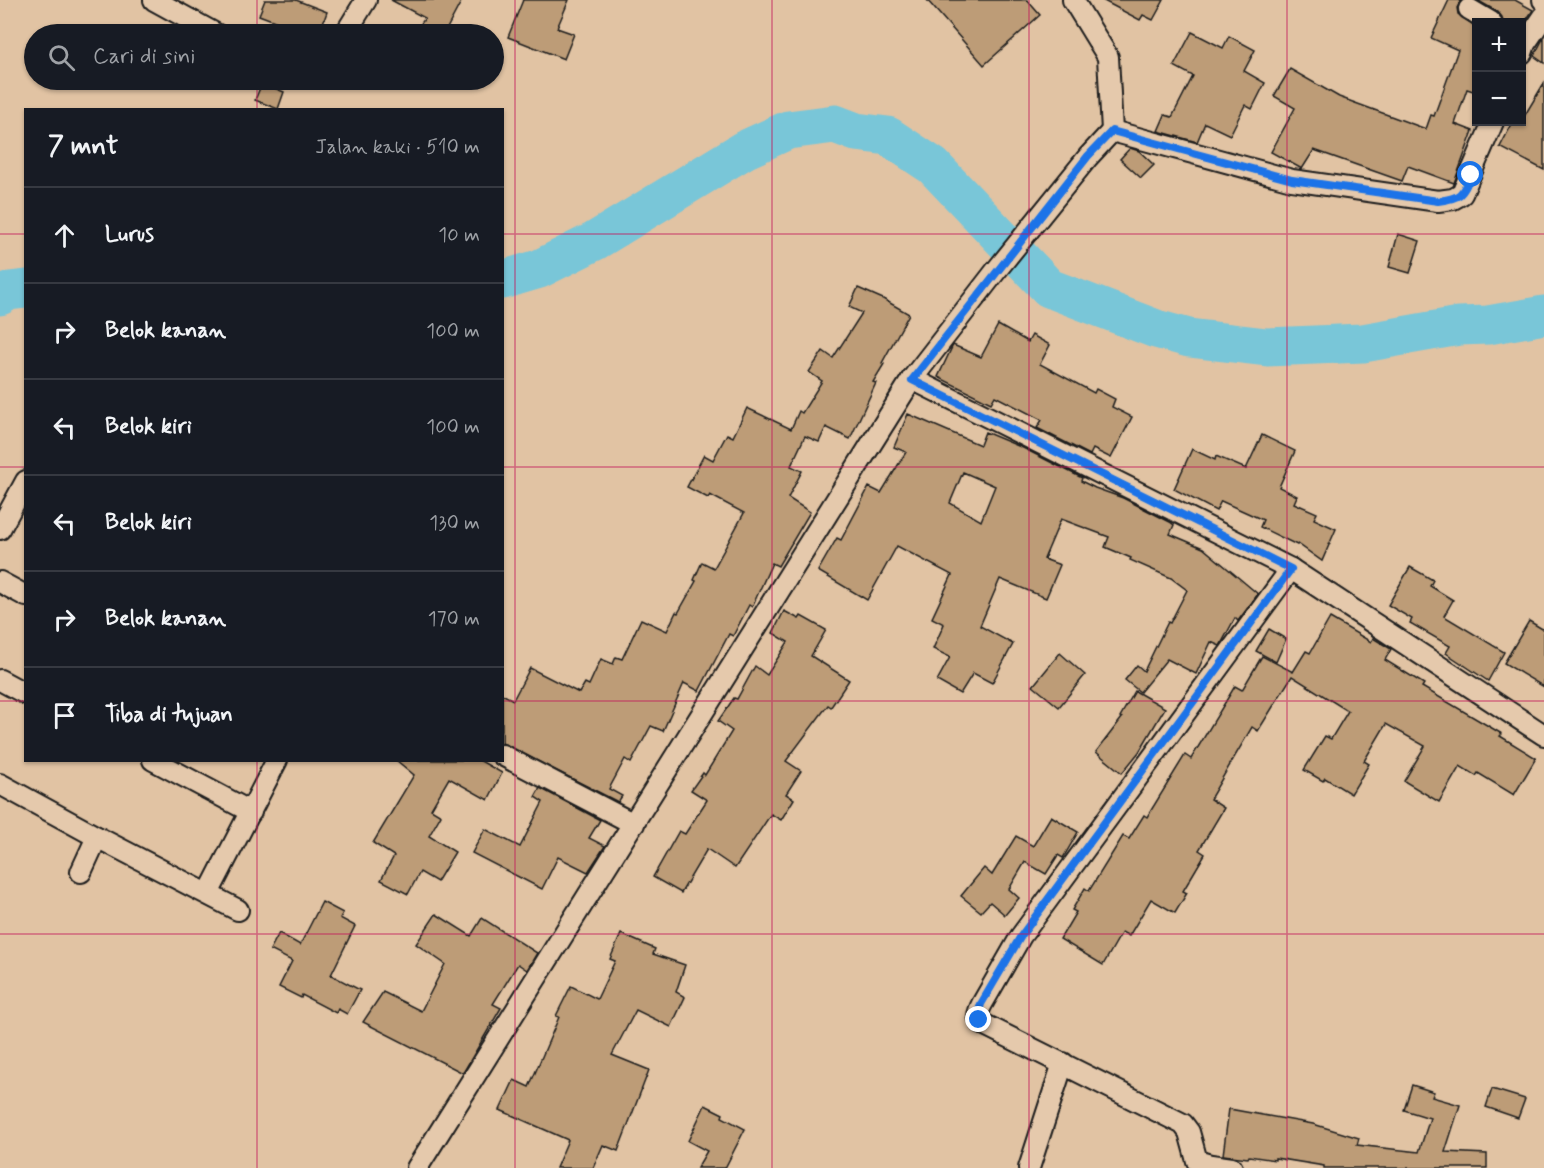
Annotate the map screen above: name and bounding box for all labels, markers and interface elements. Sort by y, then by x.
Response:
map controls [1472,18,1526,126]
button: + [1472,18,1526,72]
search box [24,24,504,90]
icon: search [45,41,78,74]
text: Cari di sini [93,43,195,71]
button: − [1472,72,1526,126]
text: 7 mnt [48,130,118,164]
text: Jalan kaki · 510 m [315,134,480,161]
route start [1457,161,1483,187]
icon: ahead [48,219,81,252]
text: Lurus [105,221,154,249]
text: 10 m [438,222,480,249]
icon: right [48,315,81,348]
text: Belok kanan [105,317,226,345]
text: 100 m [426,318,480,345]
icon: left [48,411,81,444]
text: Belok kiri [105,413,192,441]
text: 100 m [426,414,480,441]
icon: left [48,507,81,540]
text: Belok kiri [105,509,192,537]
text: 130 m [429,510,480,537]
icon: right [48,603,81,636]
text: Belok kanan [105,605,226,633]
text: 170 m [428,606,480,633]
icon: arrive [48,699,81,732]
text: Tiba di tujuan [105,701,233,729]
route end [965,1006,991,1032]

